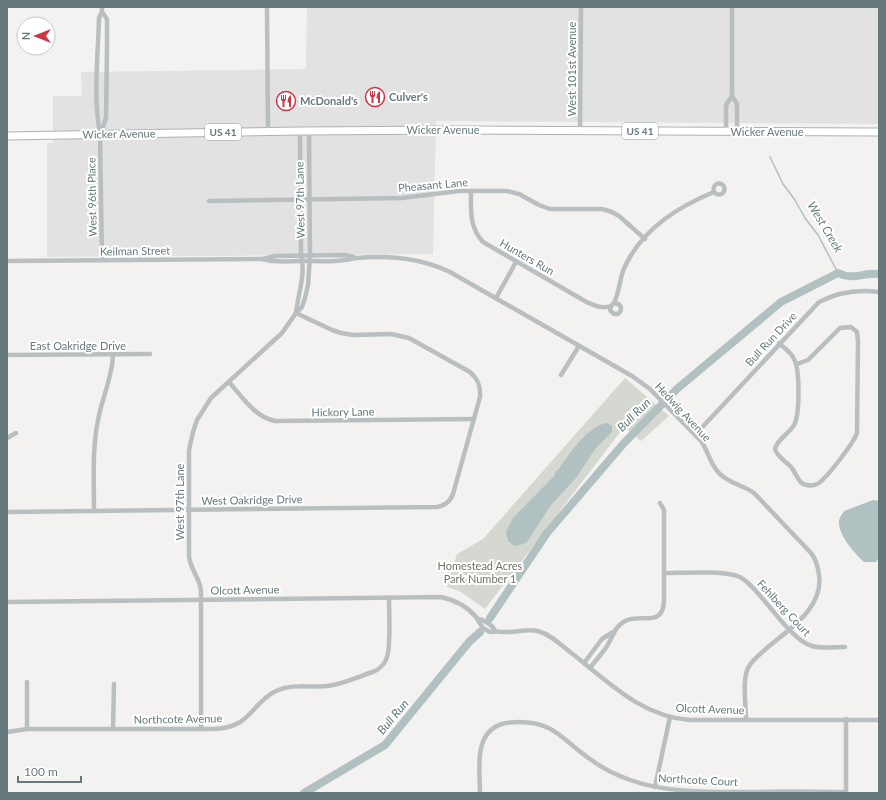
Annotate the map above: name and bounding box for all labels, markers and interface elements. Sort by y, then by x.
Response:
north arrow [16,16,56,56]
street label: West 101st Avenue [565,21,578,116]
text: N [19,32,32,40]
restaurant icon: Culver's [364,86,386,108]
restaurant icon: McDonald's [275,90,297,112]
place label: Culver's [389,90,428,103]
place label: McDonald's [300,94,358,107]
street label: Wicker Avenue [407,123,480,136]
road number: US 41 [622,123,658,139]
road number: US 41 [205,124,241,140]
street label: Wicker Avenue [731,125,804,138]
street label: Wicker Avenue [82,126,156,141]
street label: West 96th Place [84,157,99,237]
street label: West 97th Lane [292,161,307,239]
street label: Pheasant Lane [397,175,469,194]
water label: West Creek [804,198,847,255]
street label: Hunters Run [498,236,557,277]
street label: Keilman Street [100,243,170,258]
street label: Bull Run Drive [742,309,799,368]
street label: East Oakridge Drive [30,339,126,352]
street label: Hedwig Avenue [653,379,714,444]
water label: Bull Run [614,395,654,435]
street label: Hickory Lane [311,404,375,419]
street label: West 97th Lane [173,463,186,540]
street label: West Oakridge Drive [201,492,303,507]
park label: Homestead Acres Park Number 1 [438,559,523,585]
street label: Fehlberg Court [755,577,814,639]
street label: Olcott Avenue [210,582,280,597]
water label: Bull Run [374,696,412,737]
street label: Olcott Avenue [675,701,745,716]
street label: Northcote Avenue [134,711,223,726]
scale bar [18,758,81,784]
text: 100 m [24,764,58,779]
street label: Northcote Court [658,771,738,788]

